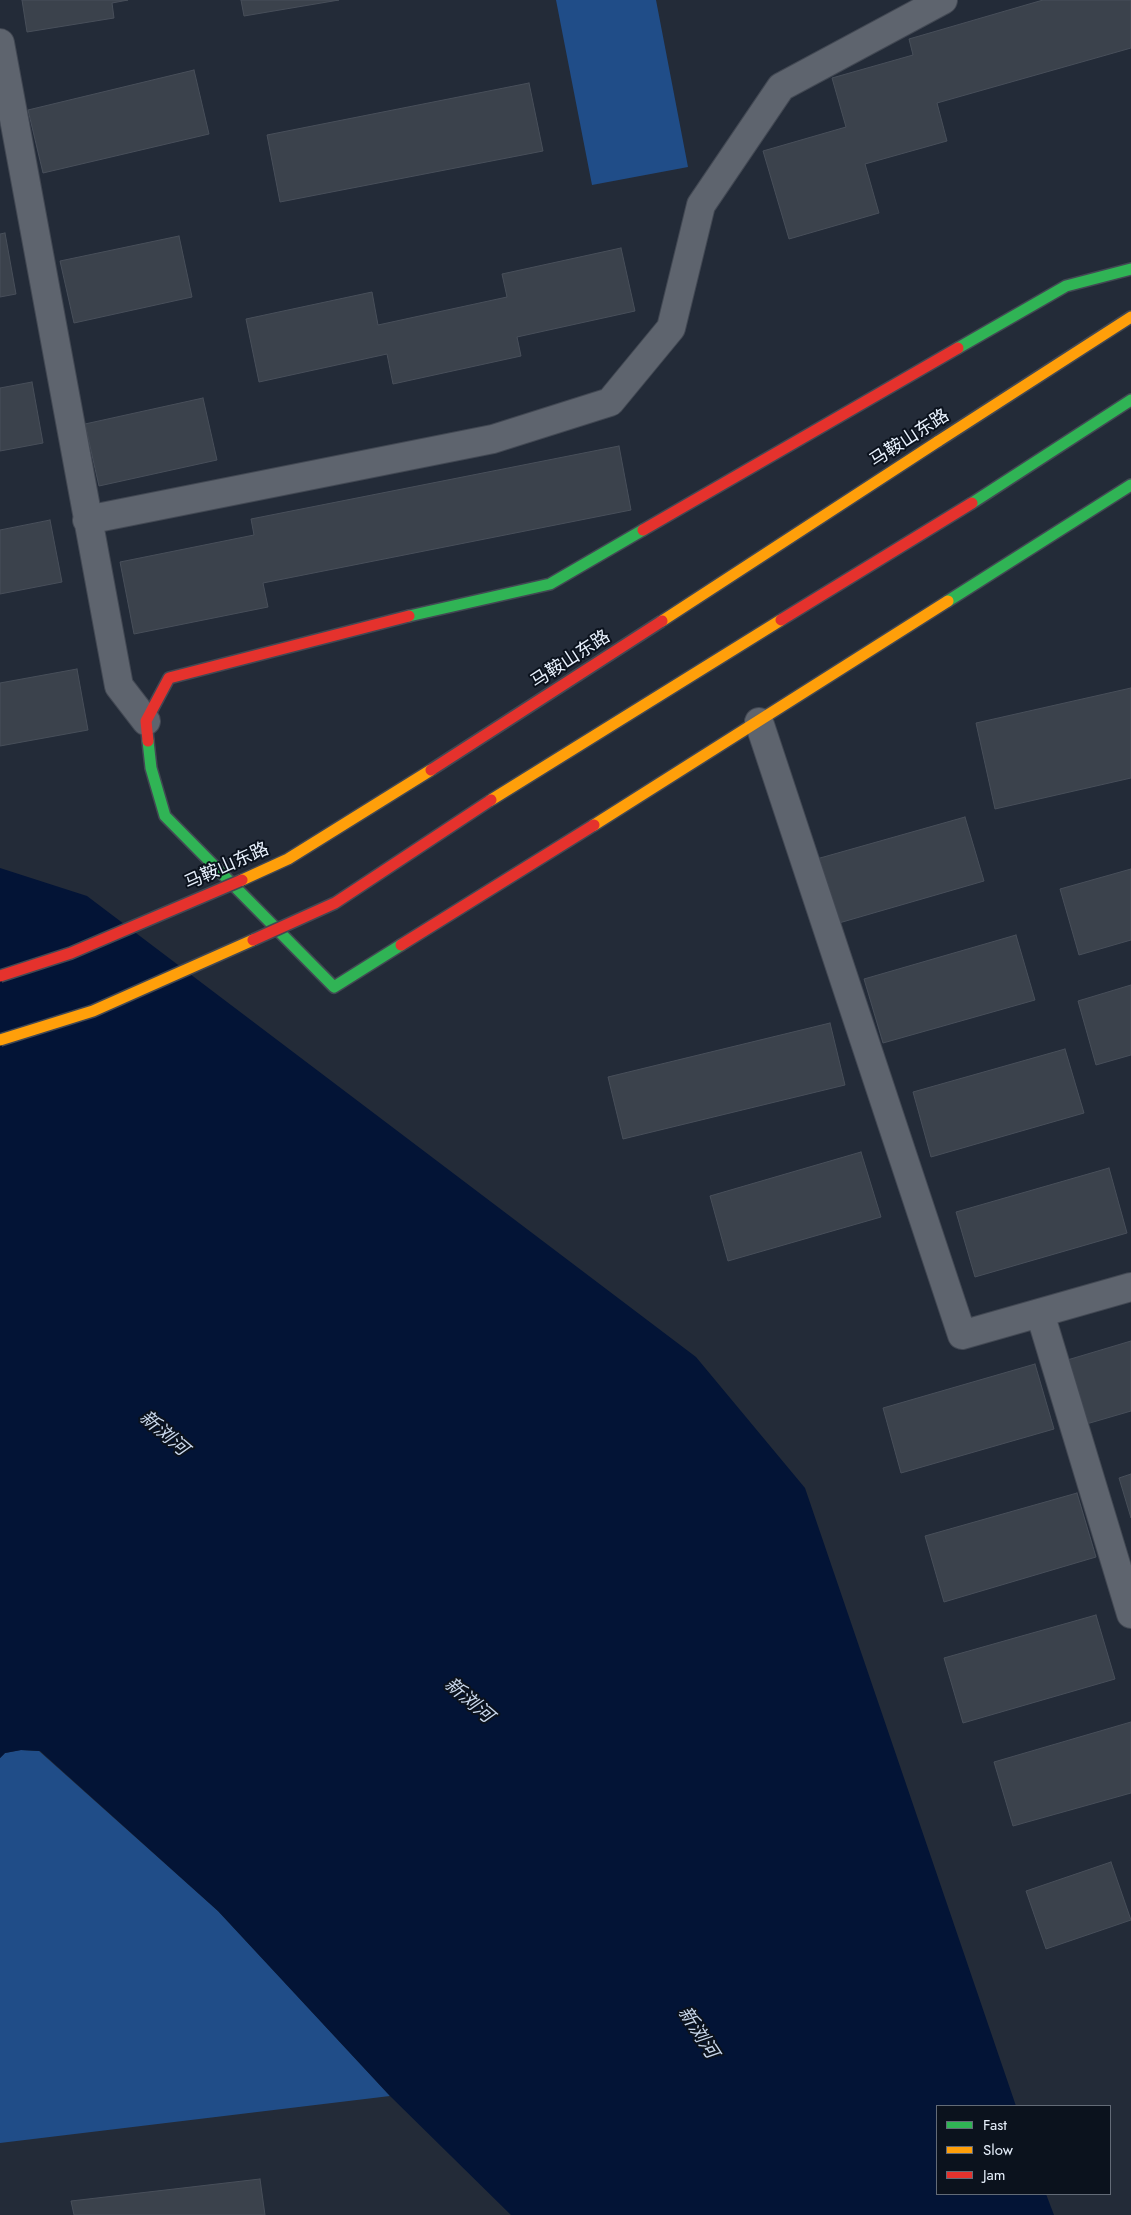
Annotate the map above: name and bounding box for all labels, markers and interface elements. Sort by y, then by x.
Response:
street label: 马鞍山东路 [866,405,954,473]
street label: 马鞍山东路 [527,626,615,694]
street label: 马鞍山东路 [181,839,273,895]
water label: 新浏河 [134,1407,192,1461]
water label: 新浏河 [439,1674,497,1728]
water label: 新浏河 [672,2003,722,2063]
legend [936,2105,1111,2195]
text: Fast [983,2114,1007,2136]
text: Slow [983,2139,1013,2161]
text: Jam [983,2164,1006,2186]

